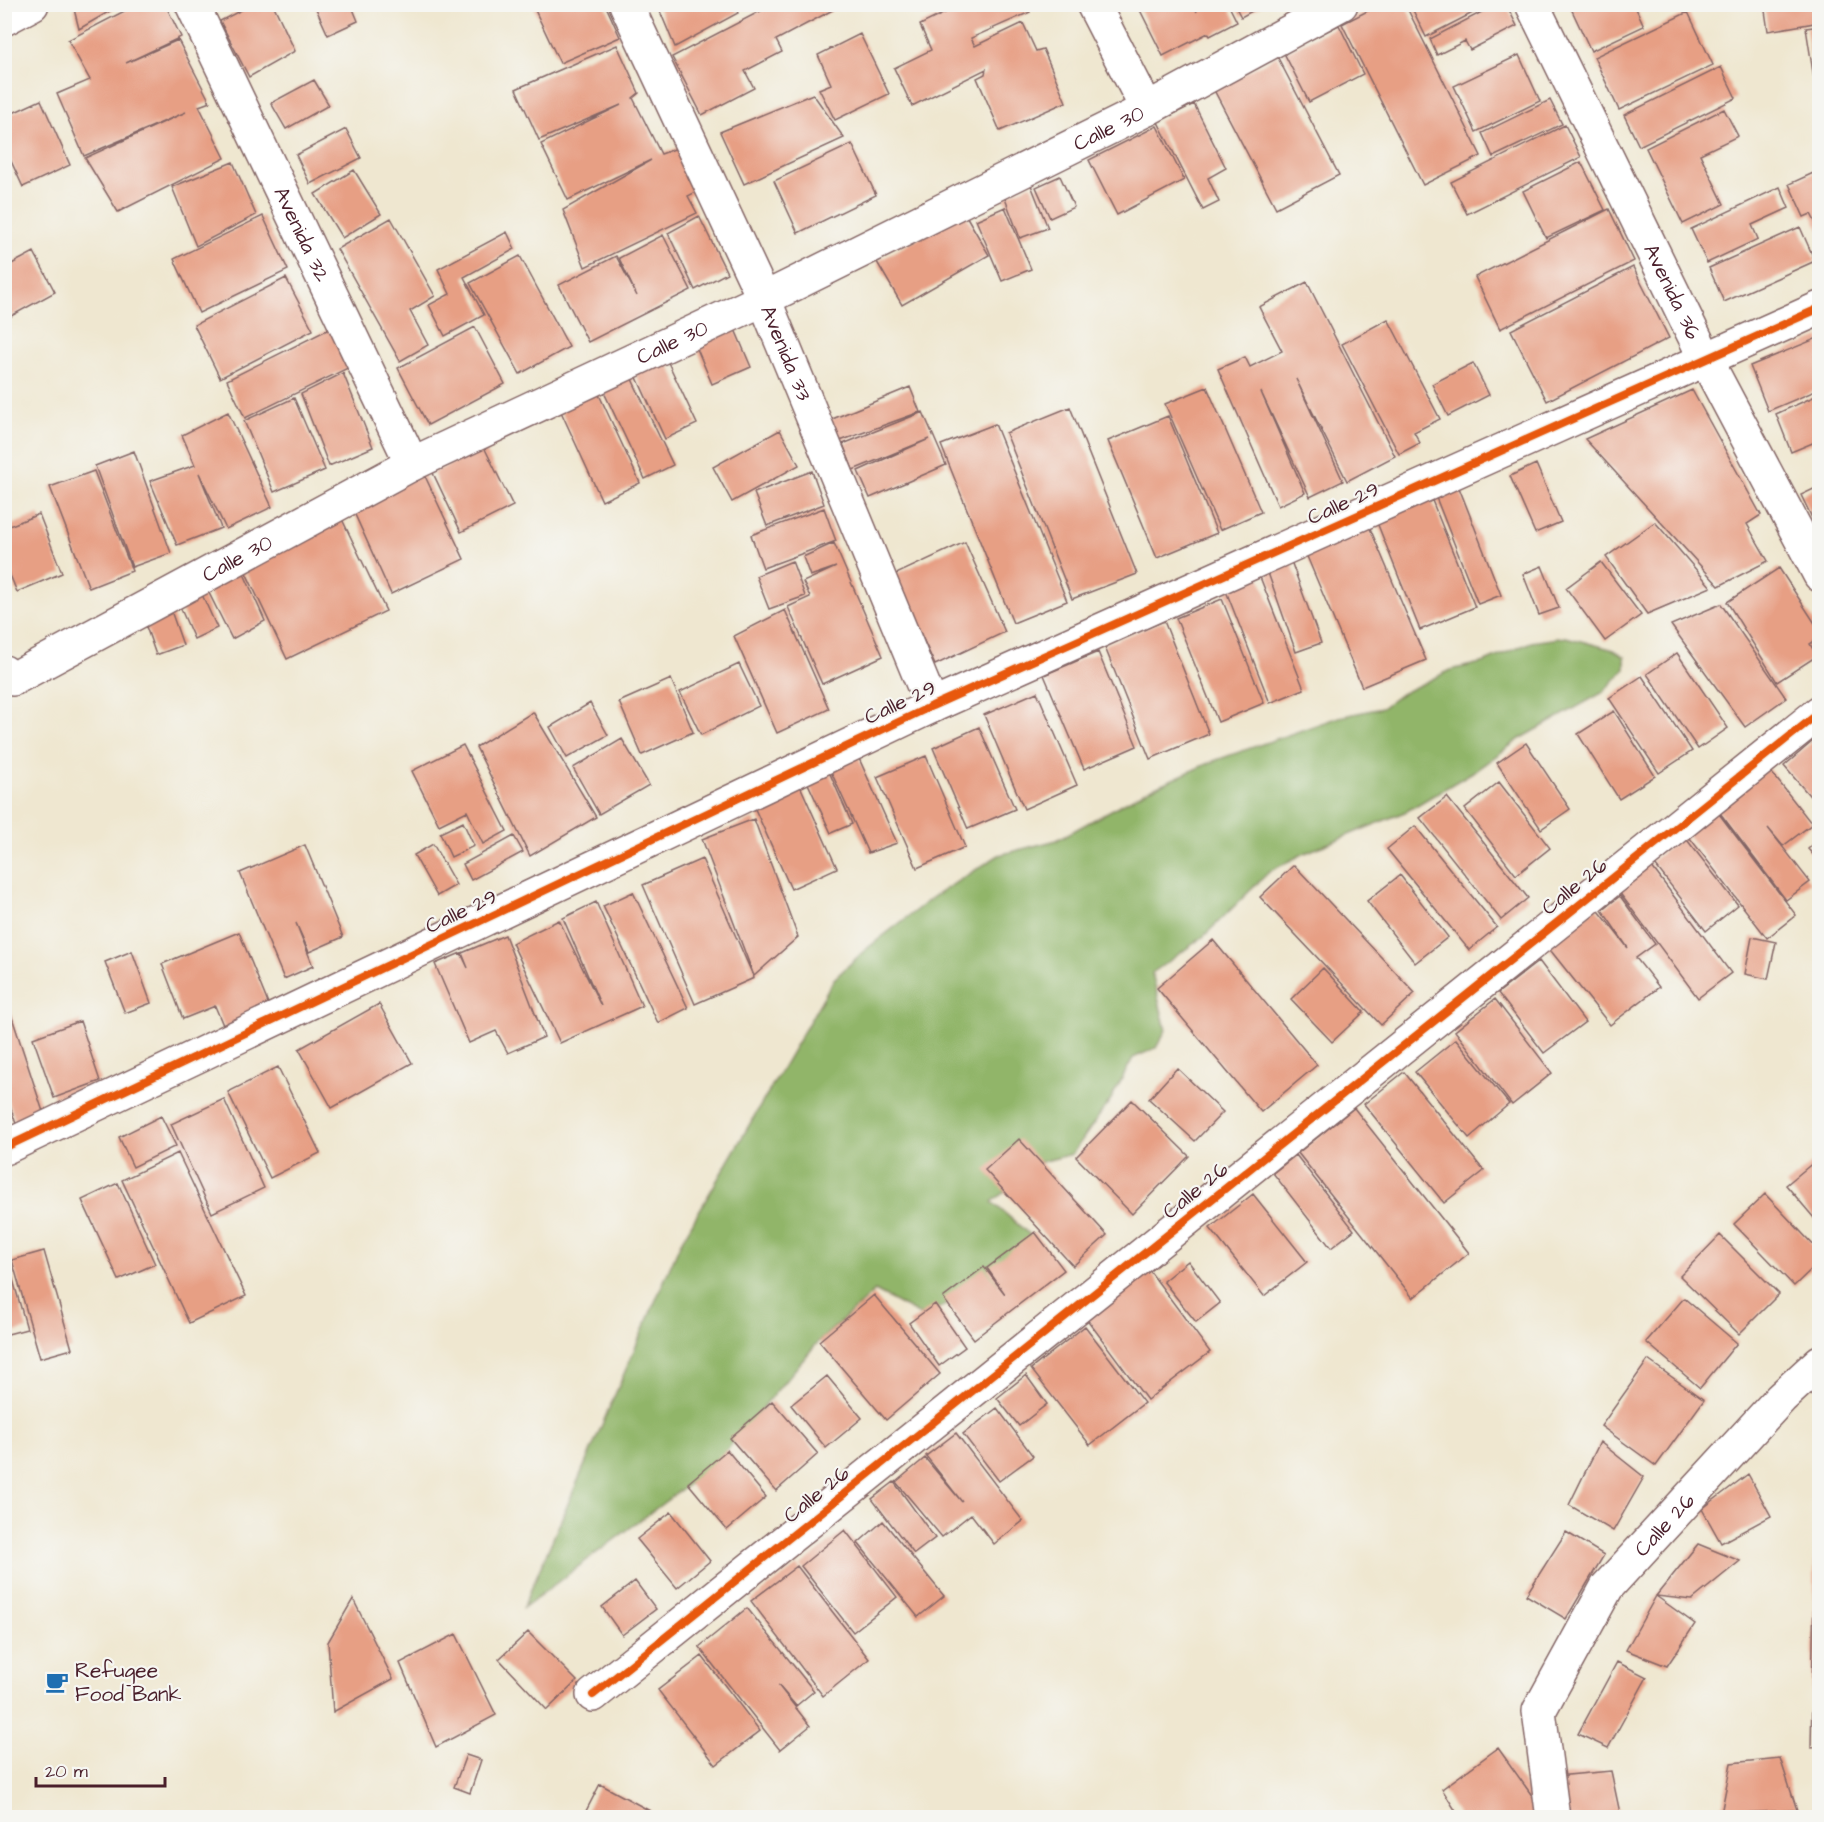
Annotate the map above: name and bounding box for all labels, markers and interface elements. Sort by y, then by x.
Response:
street label: Calle 30 [1068,99,1149,158]
street label: Avenida 32 [266,182,337,287]
street label: Avenida 36 [1636,239,1708,344]
street label: Avenida 33 [753,301,819,405]
street label: Calle 30 [632,313,713,372]
street label: Calle 29 [1303,475,1384,532]
street label: Calle 30 [197,528,278,589]
street label: Calle 29 [860,673,941,732]
street label: Calle 26 [1535,851,1613,922]
street label: Calle 29 [421,882,502,941]
street label: Calle 26 [1156,1155,1234,1226]
street label: Calle 26 [777,1459,855,1530]
street label: Calle 26 [1628,1487,1702,1563]
place label: Refugee Food Bank [75,1656,181,1709]
cafe icon: Refugee Food Bank [44,1669,70,1695]
scale bar [36,1750,165,1788]
text: 20 m [45,1759,88,1784]

